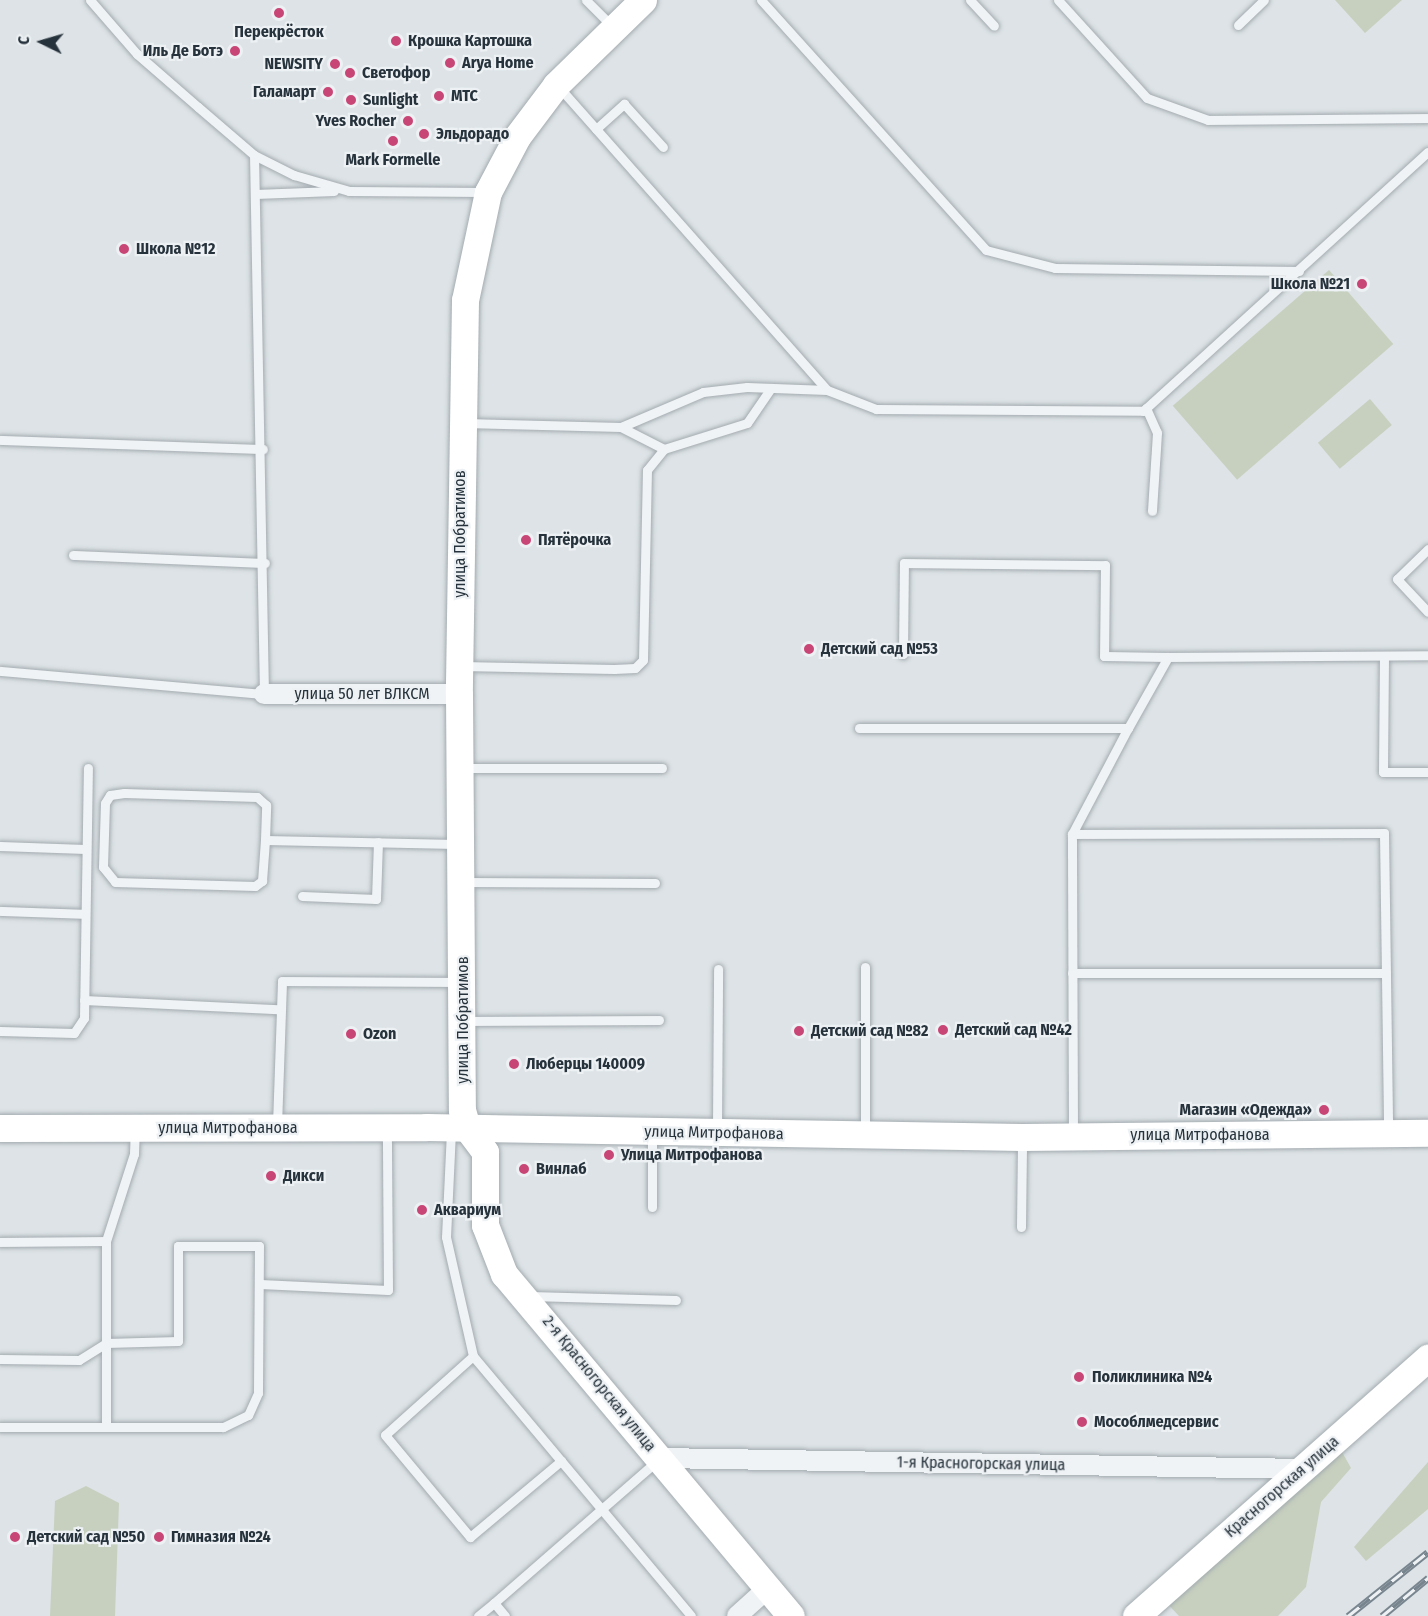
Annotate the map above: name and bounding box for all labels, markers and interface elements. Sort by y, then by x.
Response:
marker: Перекрёсток [272,6,286,20]
north arrow [12,12,72,72]
place label: Перекрёсток [234,22,324,42]
place label: Крошка Картошка [408,31,532,51]
marker: Крошка Картошка [389,34,403,48]
text: С [14,35,33,45]
place label: Иль Де Ботэ [143,41,223,61]
marker: Иль Де Ботэ [228,44,242,58]
place label: Arya Home [462,53,534,73]
place label: NEWSITY [265,54,323,74]
marker: Arya Home [443,56,457,70]
marker: NEWSITY [328,57,342,71]
place label: Светофор [362,63,430,83]
marker: Светофор [343,66,357,80]
place label: Галамарт [253,82,316,102]
marker: Галамарт [321,85,335,99]
place label: МТС [451,86,478,106]
marker: МТС [432,89,446,103]
place label: Sunlight [363,90,418,110]
marker: Sunlight [344,93,358,107]
place label: Yves Rocher [316,111,396,131]
marker: Yves Rocher [401,114,415,128]
place label: Эльдорадо [436,124,509,144]
marker: Эльдорадо [417,127,431,141]
marker: Mark Formelle [386,134,400,148]
place label: Mark Formelle [346,150,440,170]
place label: Школа №12 [136,239,215,259]
marker: Школа №12 [117,242,131,256]
place label: Школа №21 [1271,274,1350,294]
marker: Школа №21 [1355,277,1369,291]
street label: улица Побратимов [450,470,470,598]
place label: Пятёрочка [538,530,611,550]
marker: Пятёрочка [519,533,533,547]
place label: Детский сад №53 [821,639,938,659]
marker: Детский сад №53 [802,642,816,656]
street label: улица 50 лет ВЛКСМ [294,684,430,704]
street label: улица Побратимов [453,956,473,1084]
place label: Детский сад №42 [955,1020,1072,1040]
place label: Детский сад №82 [811,1021,928,1041]
marker: Детский сад №42 [936,1023,950,1037]
place label: Ozon [363,1024,396,1044]
marker: Детский сад №82 [792,1024,806,1038]
marker: Ozon [344,1027,358,1041]
place label: Люберцы 140009 [526,1054,645,1074]
marker: Люберцы 140009 [507,1057,521,1071]
place label: Магазин «Одежда» [1180,1100,1312,1120]
marker: Магазин «Одежда» [1317,1103,1331,1117]
street label: улица Митрофанова [158,1118,298,1138]
street label: улица Митрофанова [644,1122,784,1144]
street label: улица Митрофанова [1130,1125,1270,1145]
place label: Улица Митрофанова [621,1145,762,1165]
marker: Улица Митрофанова [602,1148,616,1162]
place label: Винлаб [536,1159,587,1179]
marker: Винлаб [517,1162,531,1176]
place label: Дикси [283,1166,324,1186]
marker: Дикси [264,1169,278,1183]
place label: Аквариум [434,1200,501,1220]
marker: Аквариум [415,1203,429,1217]
street label: 2-я Красногорская улица [538,1312,660,1456]
place label: Поликлиника №4 [1092,1367,1212,1387]
marker: Поликлиника №4 [1070,1368,1088,1386]
place label: Мособлмедсервис [1094,1412,1219,1432]
marker: Мособлмедсервис [1075,1415,1089,1429]
street label: Красногорская улица [1221,1432,1343,1542]
street label: 1-я Красногорская улица [897,1453,1065,1475]
place label: Детский сад №50 [27,1527,145,1547]
place label: Гимназия №24 [171,1527,271,1547]
marker: Детский сад №50 [8,1530,22,1544]
marker: Гимназия №24 [152,1530,166,1544]

